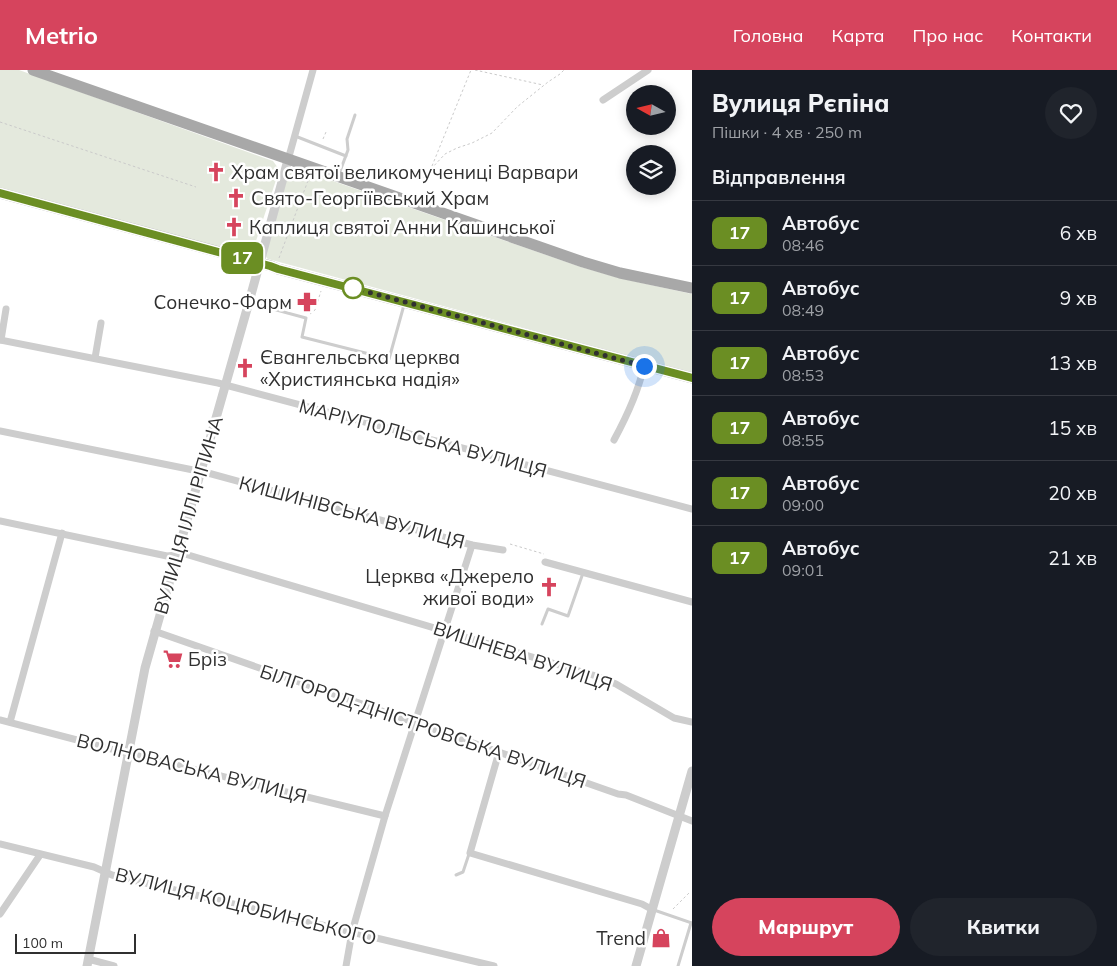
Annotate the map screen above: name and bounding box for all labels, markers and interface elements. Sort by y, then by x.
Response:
text: Metrio [25,20,98,50]
text: Головна [733,24,804,47]
text: Карта [832,24,885,47]
text: Про нас [913,24,983,47]
text: Контакти [1011,24,1092,47]
north arrow [626,85,676,135]
map controls [626,85,676,195]
button: heart [1045,87,1097,139]
text: Вулиця Рєпіна [712,88,890,118]
text: Пішки · 4 хв · 250 m [712,122,862,142]
button: layers [626,145,676,195]
place label: Храм святої великомучениці Варвари [231,160,579,184]
church icon: Храм святої великомучениці Варвари [205,161,227,183]
text: Відправлення [712,165,846,189]
place label: Свято-Георгіївський Храм [251,186,489,210]
church icon: Свято-Георгіївський Храм [225,187,247,209]
text: Автобус [782,211,860,235]
place label: Каплиця cвятої Анни Кашинської [249,215,555,239]
church icon: Каплиця cвятої Анни Кашинської [223,216,245,238]
text: 17 [729,221,750,244]
text: 6 хв [1060,221,1097,245]
text: 08:46 [782,235,824,255]
line badge: 17 [220,242,264,274]
text: 17 [231,246,253,269]
text: Автобус [782,276,860,300]
unlabelled marker [342,277,364,299]
text: 17 [729,286,750,309]
text: 9 хв [1060,286,1097,310]
place label: Сонечко-Фарм [153,290,292,314]
pharmacy icon: Сонечко-Фарм [296,291,318,313]
text: 08:49 [782,300,824,320]
text: Автобус [782,341,860,365]
place label: Євангельська церква «Християнська надія» [260,345,460,391]
text: 17 [729,351,750,374]
text: 13 хв [1048,351,1097,375]
your location [632,354,657,379]
church icon: Євангельська церква «Християнська надія» [234,357,256,379]
text: 08:53 [782,365,824,385]
street label: МАРІУПОЛЬСЬКА ВУЛИЦЯ [296,393,550,483]
text: Автобус [782,406,860,430]
street label: ВУЛИЦЯ ІЛЛІ РІПИНА [148,413,228,617]
text: 17 [729,416,750,439]
text: 15 хв [1048,416,1097,440]
text: 08:55 [782,430,824,450]
street label: КИШИНІВСЬКА ВУЛИЦЯ [236,470,468,554]
text: Автобус [782,471,860,495]
text: 17 [729,481,750,504]
text: 20 хв [1048,481,1097,505]
text: 09:00 [782,495,824,515]
text: Автобус [782,536,860,560]
text: 17 [729,546,750,569]
text: 21 хв [1048,546,1097,570]
text: 09:01 [782,560,824,580]
place label: Церква «Джерело живої води» [365,564,534,610]
church icon: Церква «Джерело живої води» [538,576,560,598]
street label: ВИШНЕВА ВУЛИЦЯ [430,616,616,696]
place label: Бріз [188,647,227,671]
supermarket icon: Бріз [162,648,184,670]
street label: БІЛГОРОД-ДНІСТРОВСЬКА ВУЛИЦЯ [257,659,589,793]
street label: ВОЛНОВАСЬКА ВУЛИЦЯ [74,728,310,808]
street label: ВУЛИЦЯ КОЦЮБИНСЬКОГО [113,862,379,950]
button: Маршрут [712,898,900,956]
button: Квитки [910,898,1097,956]
place label: Trend [596,926,646,950]
shop icon: Trend [650,927,672,949]
scale bar [15,931,136,954]
text: 100 m [22,934,63,952]

